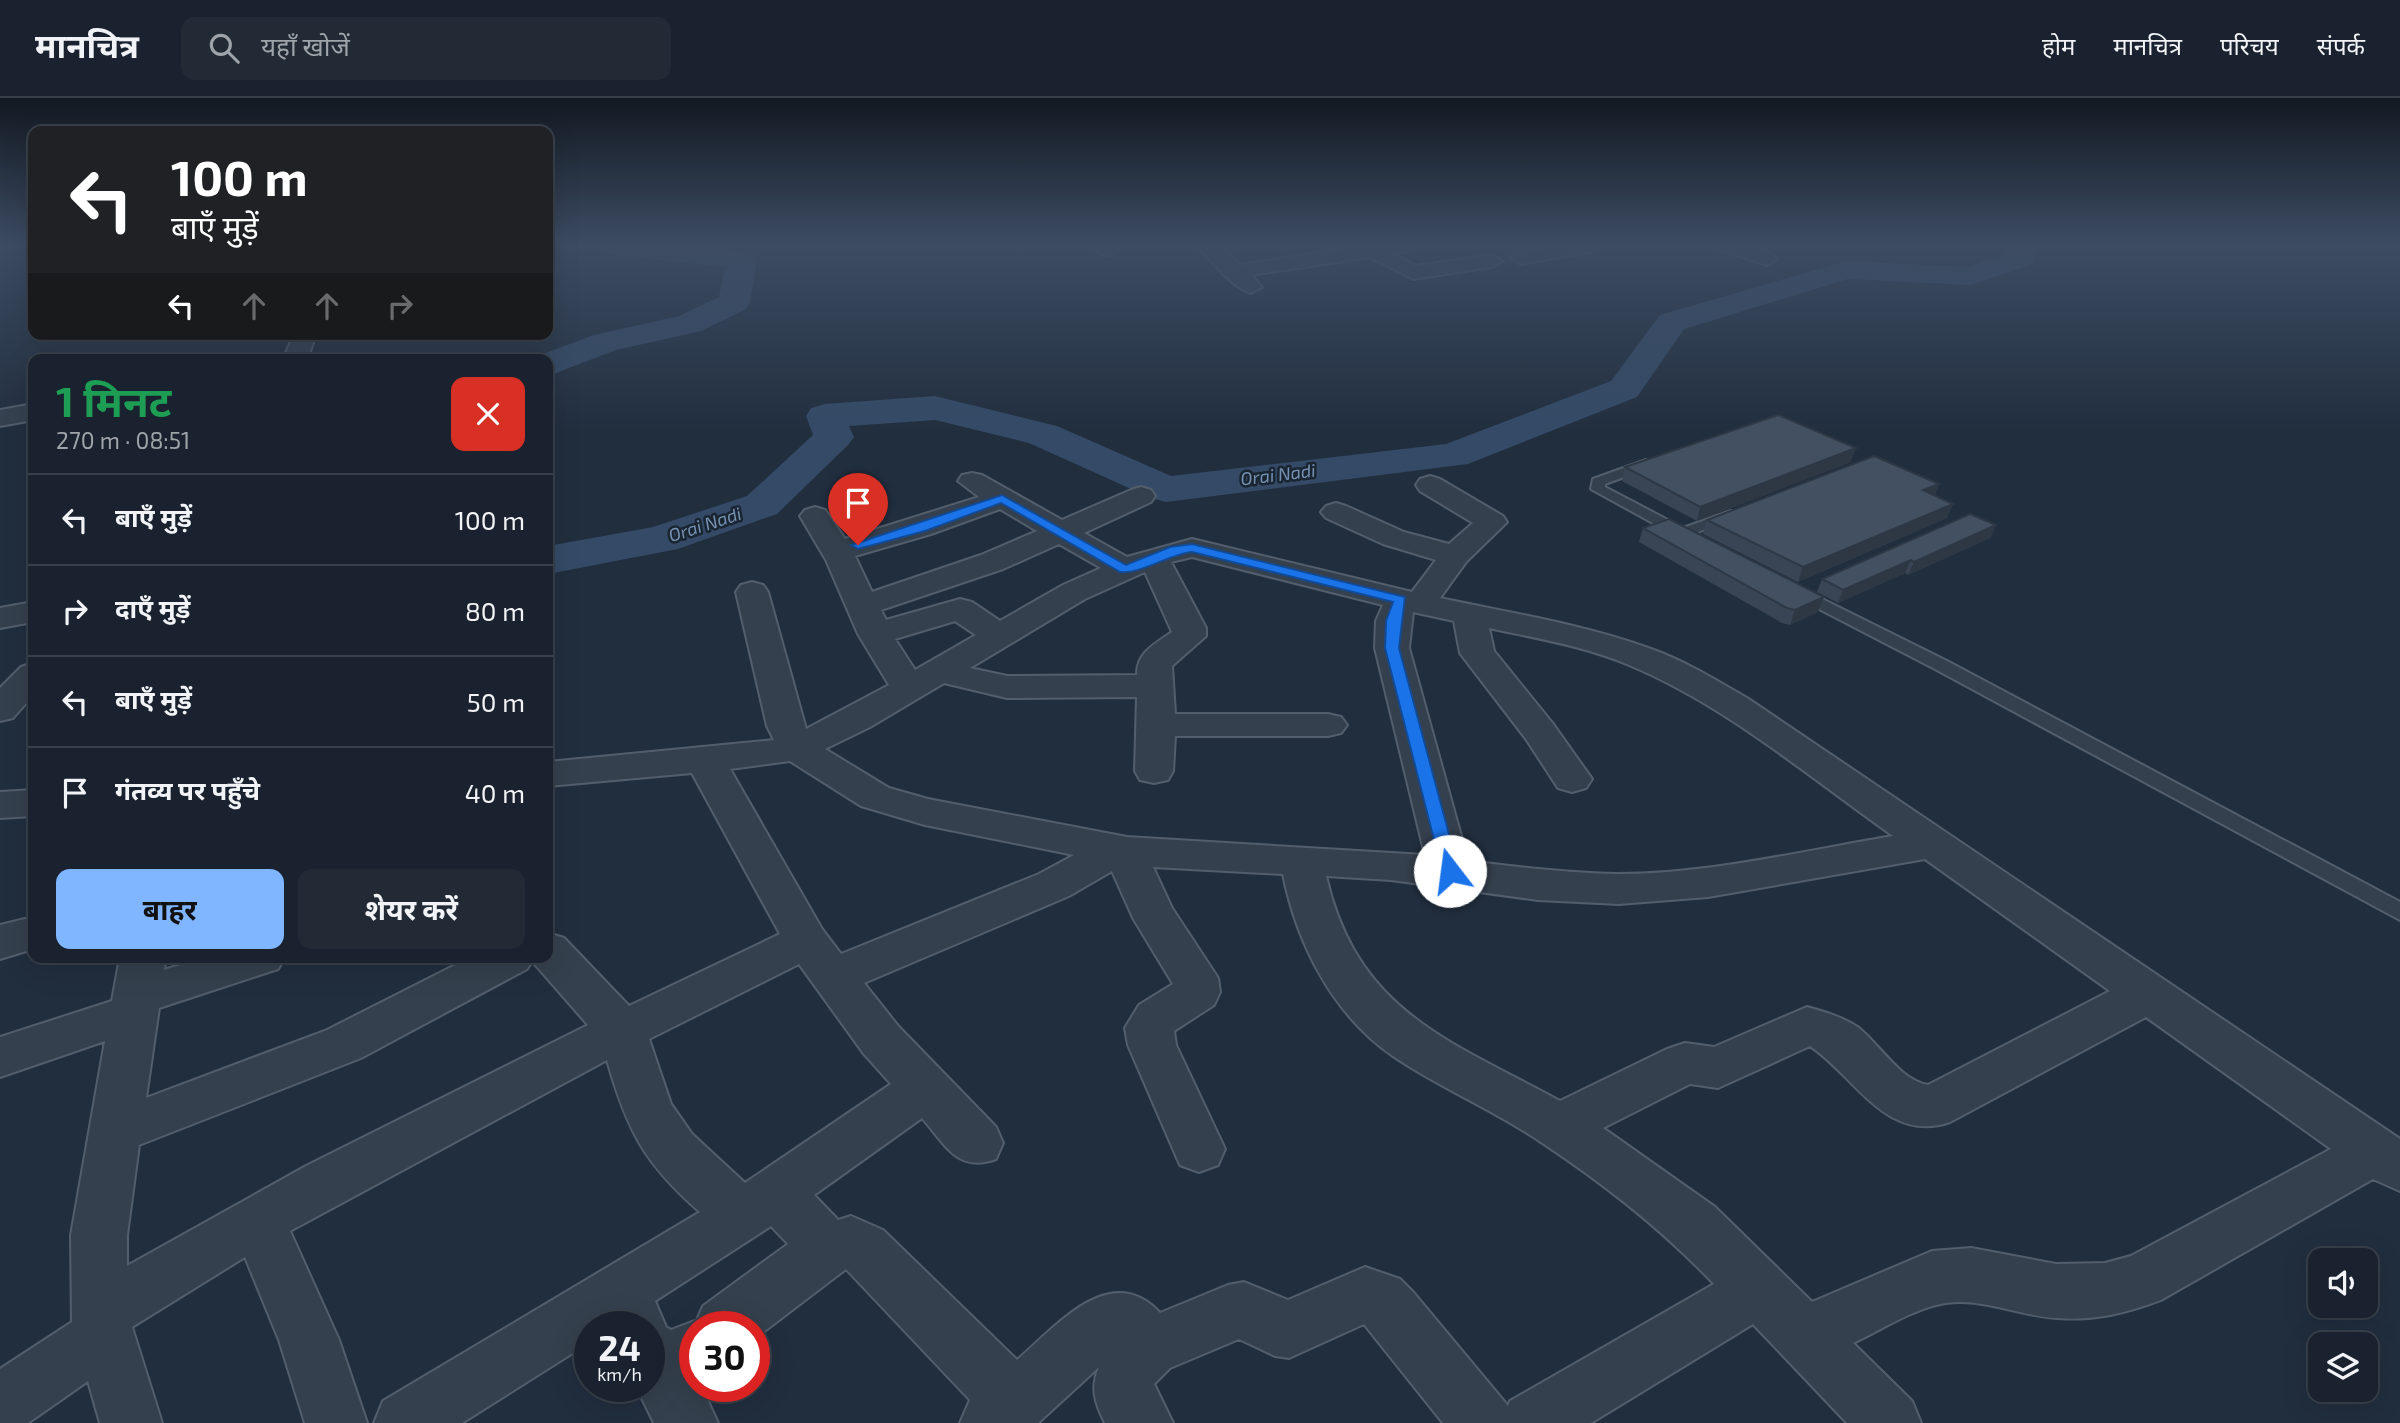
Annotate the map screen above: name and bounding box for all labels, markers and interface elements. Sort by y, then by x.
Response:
search box [181,17,671,80]
text: मानचित्र [35,25,139,65]
icon: search [205,29,243,67]
text: यहाँ खोजें [261,30,350,61]
text: होम [2042,31,2075,60]
text: मानचित्र [2113,31,2182,60]
text: परिचय [2220,31,2279,60]
text: संपर्क [2317,31,2365,60]
text: 100 m [171,147,308,206]
icon: left [56,154,147,245]
text: बाएँ मुड़ें [171,207,259,245]
icon: left [162,287,200,325]
icon: ahead [235,287,273,325]
icon: ahead [308,287,346,325]
icon: right [381,287,419,325]
text: 1 मिनट [56,375,171,425]
button: close [451,377,525,451]
text: 270 m · 08:51 [56,426,190,454]
water label: Orai Nadi [1239,458,1317,490]
pin [828,473,888,545]
icon: arrive [839,484,877,522]
icon: left [56,501,94,539]
text: बाएँ मुड़ें [115,501,192,532]
water label: Orai Nadi [665,502,744,546]
text: 100 m [455,504,525,535]
icon: right [56,592,94,630]
text: दाएँ मुड़ें [115,592,190,623]
text: 80 m [465,595,525,626]
icon: left [56,683,94,721]
text: बाएँ मुड़ें [115,683,192,714]
text: 50 m [467,686,525,717]
icon: arrive [56,774,94,812]
text: गंतव्य पर पहुँचे [115,774,260,805]
text: 40 m [465,777,525,808]
position arrow [1413,834,1487,908]
button: बाहर [56,869,284,949]
button: शेयर करें [298,869,525,949]
map controls [2308,1248,2378,1402]
button: sound [2308,1248,2378,1318]
speed limit sign: 30 [679,1311,770,1402]
text: 24 [598,1326,641,1368]
button: layers [2308,1332,2378,1402]
text: km/h [597,1363,642,1385]

